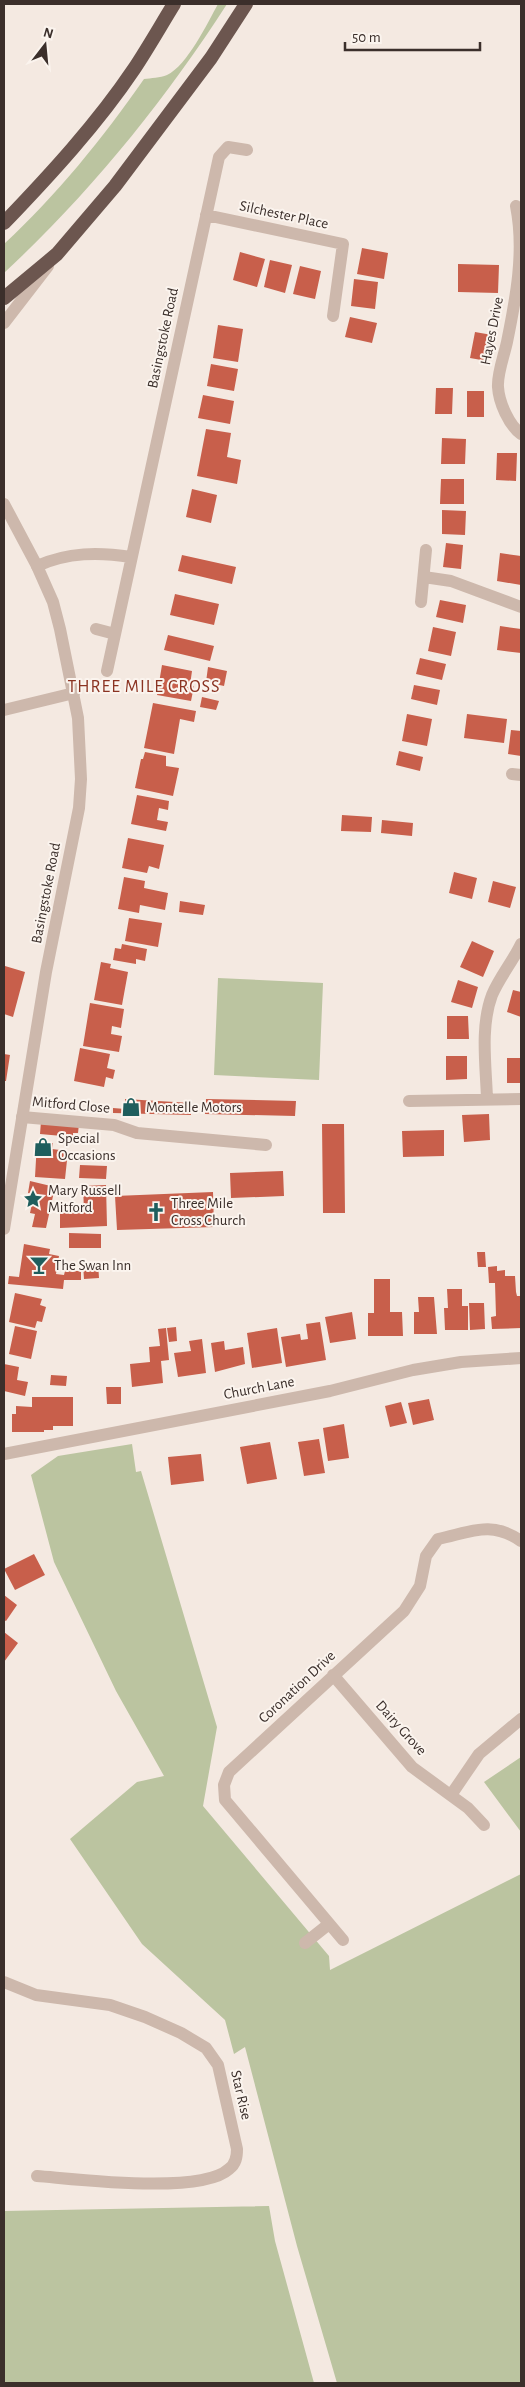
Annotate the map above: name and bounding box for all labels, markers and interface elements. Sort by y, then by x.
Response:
north arrow [20,20,70,70]
scale bar [345,20,480,52]
text: N [42,25,55,42]
text: 50 m [352,30,381,45]
street label: Silchester Place [238,198,330,232]
street label: Basingstoke Road [145,286,181,390]
street label: Hayes Drive [478,296,506,366]
district label: THREE MILE CROSS [67,678,221,696]
street label: Basingstoke Road [29,841,63,945]
street label: Mitford Close [31,1094,111,1116]
shop icon: Montelle Motors [120,1096,142,1118]
place label: Montelle Motors [146,1100,242,1115]
place label: Special Occasions [58,1131,116,1163]
shop icon: Special Occasions [32,1136,54,1158]
place label: Mary Russell Mitford [48,1183,121,1215]
place icon: Mary Russell Mitford [22,1188,44,1210]
place label: Three Mile Cross Church [171,1196,246,1228]
church icon: Three Mile Cross Church [145,1201,167,1223]
bar icon: The Swan Inn [28,1254,50,1276]
place label: The Swan Inn [54,1258,131,1273]
street label: Church Lane [222,1374,296,1402]
street label: Coronation Drive [256,1648,338,1726]
street label: Dairy Grove [373,1698,429,1758]
street label: Star Rise [228,2069,254,2121]

